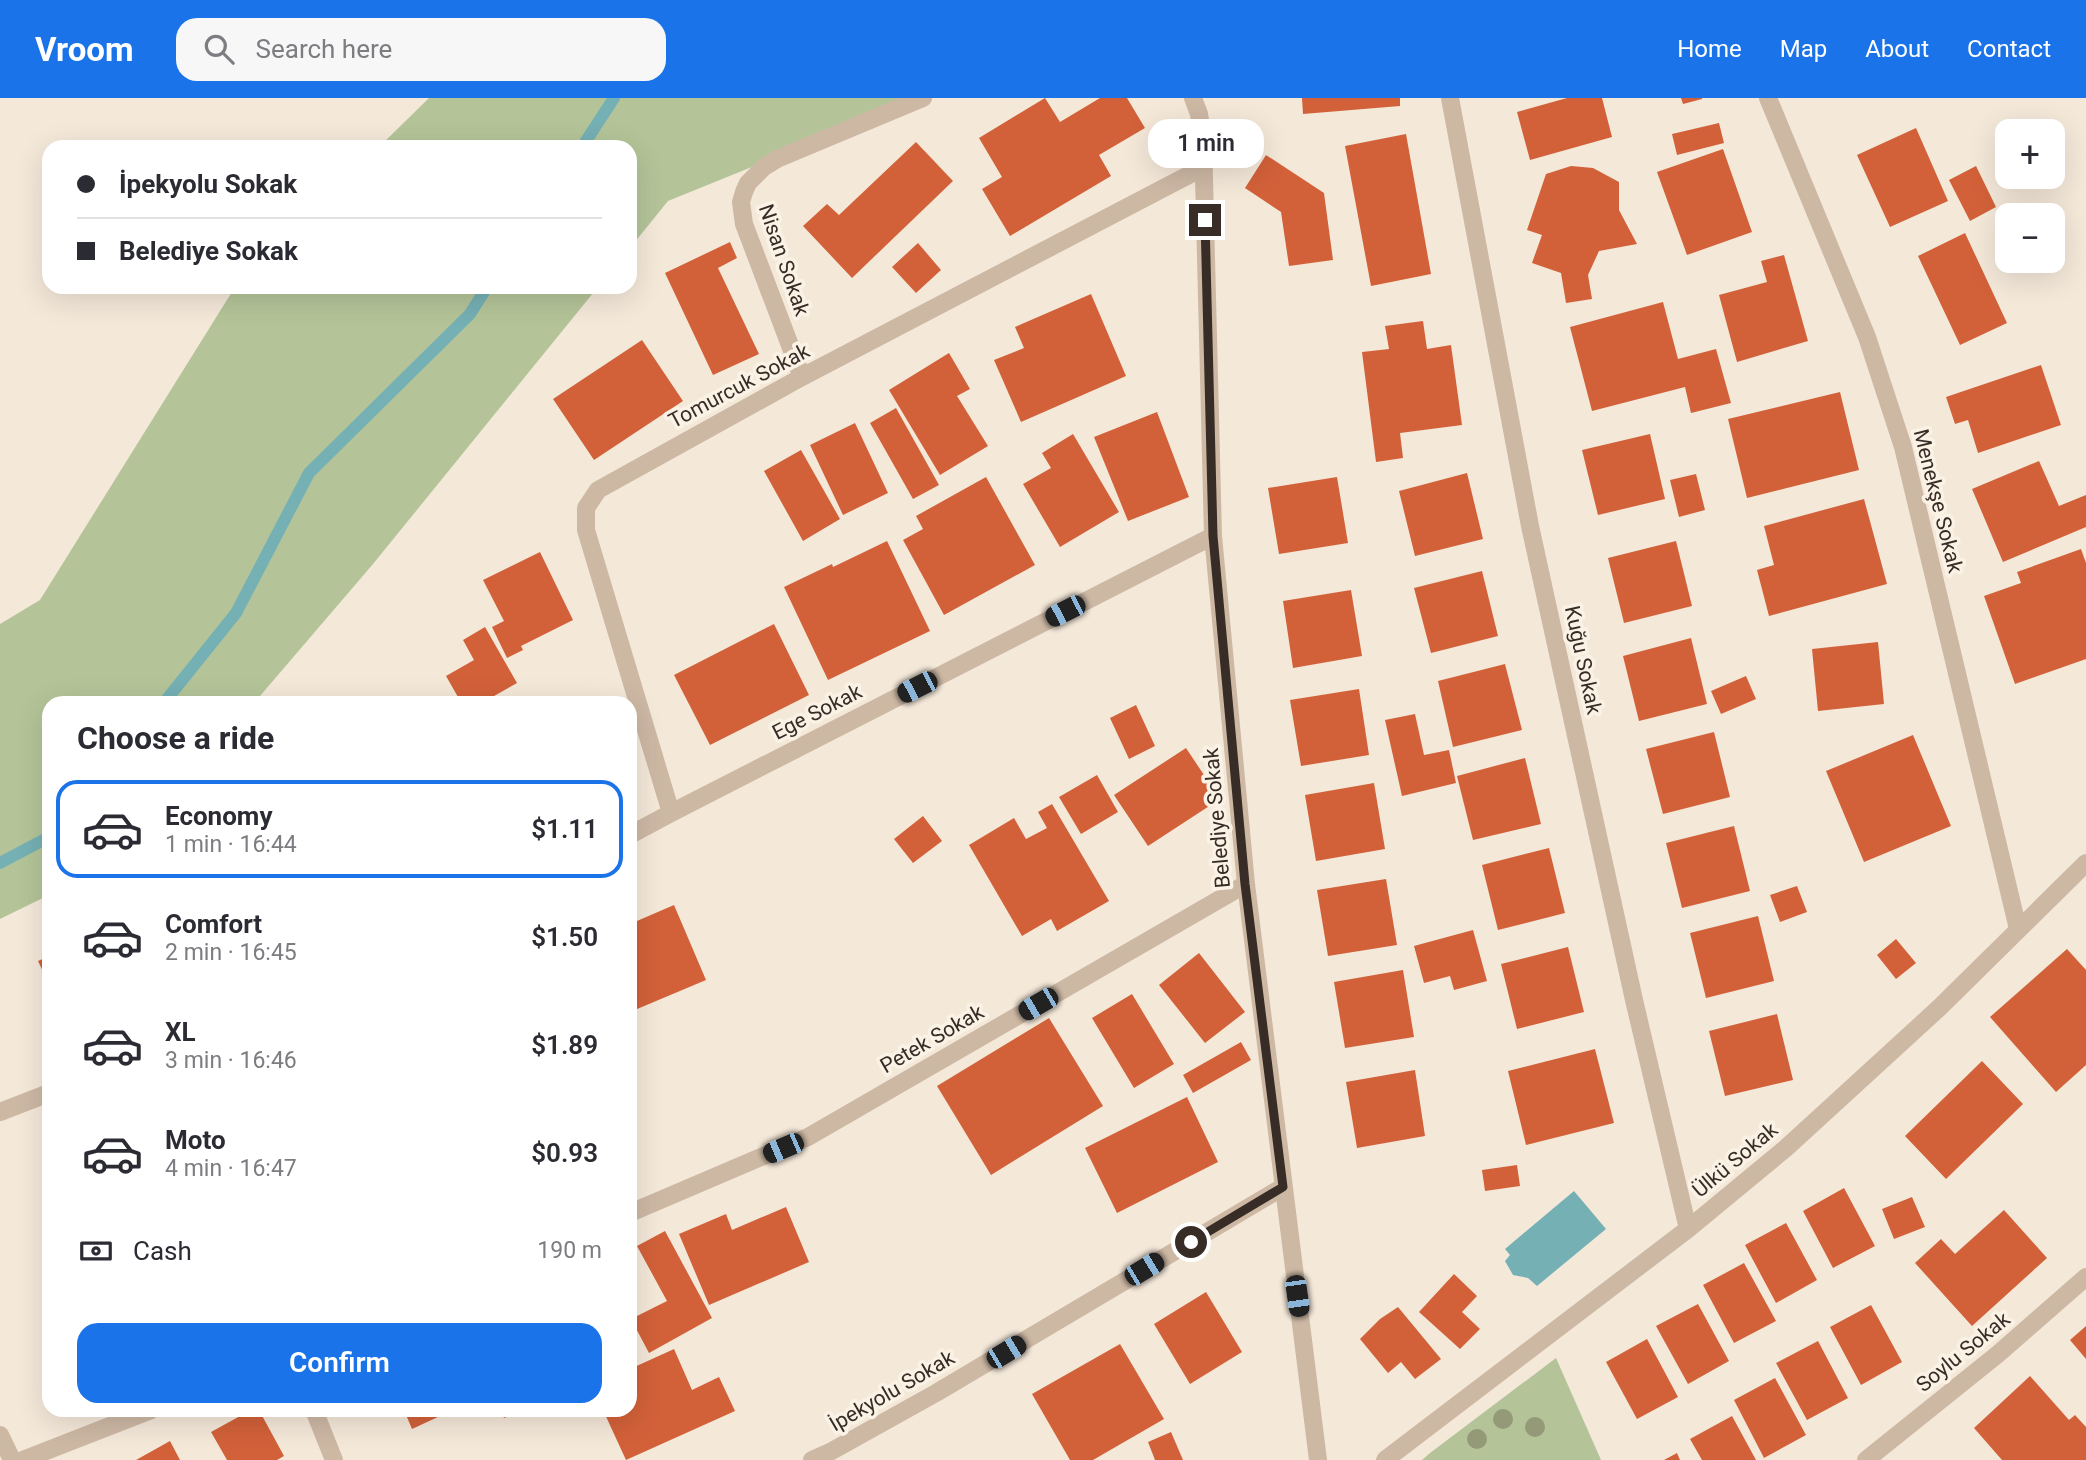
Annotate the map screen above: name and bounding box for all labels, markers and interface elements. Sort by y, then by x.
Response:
search box [176,18,666,81]
text: Vroom [35,30,134,69]
icon: search [200,30,238,68]
text: Search here [256,34,392,64]
text: Home [1677,35,1742,63]
text: Map [1780,35,1827,63]
text: About [1865,35,1929,63]
text: Contact [1967,35,2051,63]
callout: 1 min [1147,118,1263,167]
map controls [1995,119,2065,273]
button: + [1995,119,2065,189]
text: 1 min [1177,130,1235,157]
text: İpekyolu Sokak [119,169,297,199]
street label: Nisan Sokak [754,201,814,319]
button: − [1995,203,2065,273]
route end [1189,204,1221,236]
text: Belediye Sokak [119,236,298,266]
street label: Tomurcuk Sokak [665,339,814,433]
street label: Menekşe Sokak [1909,427,1968,576]
car [1042,592,1089,630]
street label: Kuğu Sokak [1560,604,1606,717]
car [894,668,941,706]
street label: Ege Sokak [768,679,866,745]
text: Choose a ride [77,719,274,757]
street label: Belediye Sokak [1199,747,1235,889]
icon: car [81,798,144,861]
text: Economy [165,801,272,831]
text: $1.11 [531,814,598,844]
text: 1 min · 16:44 [165,831,297,858]
icon: car [81,906,144,969]
text: Comfort [165,909,262,939]
text: $1.50 [531,922,598,952]
text: 2 min · 16:45 [165,939,297,966]
car [1015,984,1062,1024]
street label: Petek Sokak [876,1000,988,1078]
icon: car [81,1014,144,1077]
text: XL [165,1017,196,1047]
text: $1.89 [531,1030,598,1060]
text: 3 min · 16:46 [165,1047,297,1074]
street label: Ülkü Sokak [1688,1117,1783,1202]
icon: car [81,1122,144,1185]
text: Moto [165,1125,226,1155]
car [760,1130,807,1166]
text: $0.93 [531,1138,598,1168]
text: 4 min · 16:47 [165,1155,297,1182]
route start [1175,1226,1207,1258]
icon: cash [77,1232,115,1270]
text: Cash [133,1236,192,1266]
text: 190 m [537,1237,602,1264]
car [1121,1249,1168,1289]
car [1284,1274,1311,1318]
street label: Soylu Sokak [1911,1307,2015,1397]
button: Confirm [77,1323,602,1403]
car [983,1332,1030,1372]
street label: İpekyolu Sokak [825,1345,959,1436]

